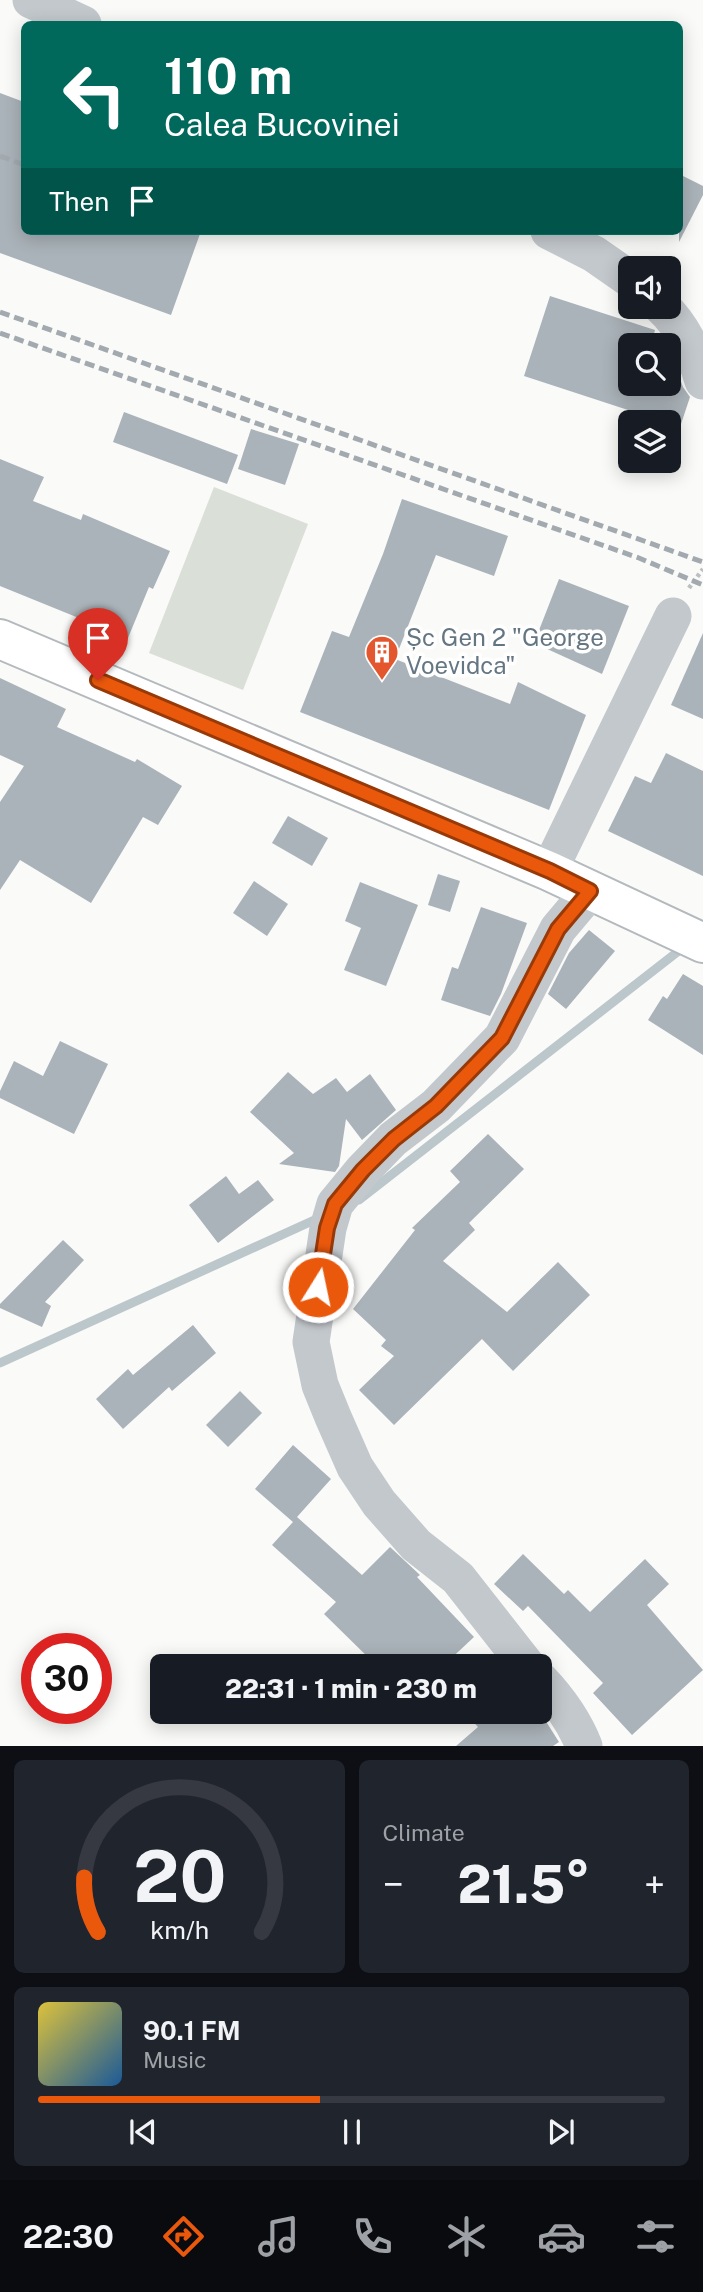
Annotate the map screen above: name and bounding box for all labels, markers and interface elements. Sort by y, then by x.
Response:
text: 110 m [164,47,292,105]
icon: left [49,49,140,140]
text: Calea Bucovinei [164,106,400,143]
icon: arrive [123,182,161,220]
text: Then [49,186,109,217]
map controls [618,256,681,473]
button: sound [618,256,681,319]
button: search [618,333,681,396]
button: layers [618,410,681,473]
pin [68,608,128,680]
icon: arrive [79,619,117,657]
place label: Șc Gen 2 "George Voevidca" [406,623,604,679]
building icon: Șc Gen 2 "George Voevidca" [363,633,401,682]
position arrow [281,1250,355,1324]
speed limit sign: 30 [21,1633,112,1724]
text: 22:31 · 1 min · 230 m [225,1673,477,1704]
text: Climate [383,1819,465,1846]
text: 20 [133,1834,226,1919]
text: 21.5° [457,1854,590,1915]
text: − [383,1862,404,1907]
text: + [644,1862,665,1907]
text: km/h [150,1915,209,1945]
text: 90.1 FM [143,2015,241,2046]
text: Music [143,2046,207,2073]
icon: previous [124,2113,162,2151]
icon: pause [333,2113,371,2151]
icon: next [542,2113,580,2151]
icon: directions [159,2212,208,2261]
icon: music [254,2212,303,2261]
icon: phone [348,2212,397,2261]
icon: climate [442,2212,491,2261]
icon: car [537,2212,586,2261]
icon: filters [631,2212,680,2261]
text: 22:30 [23,2218,114,2255]

